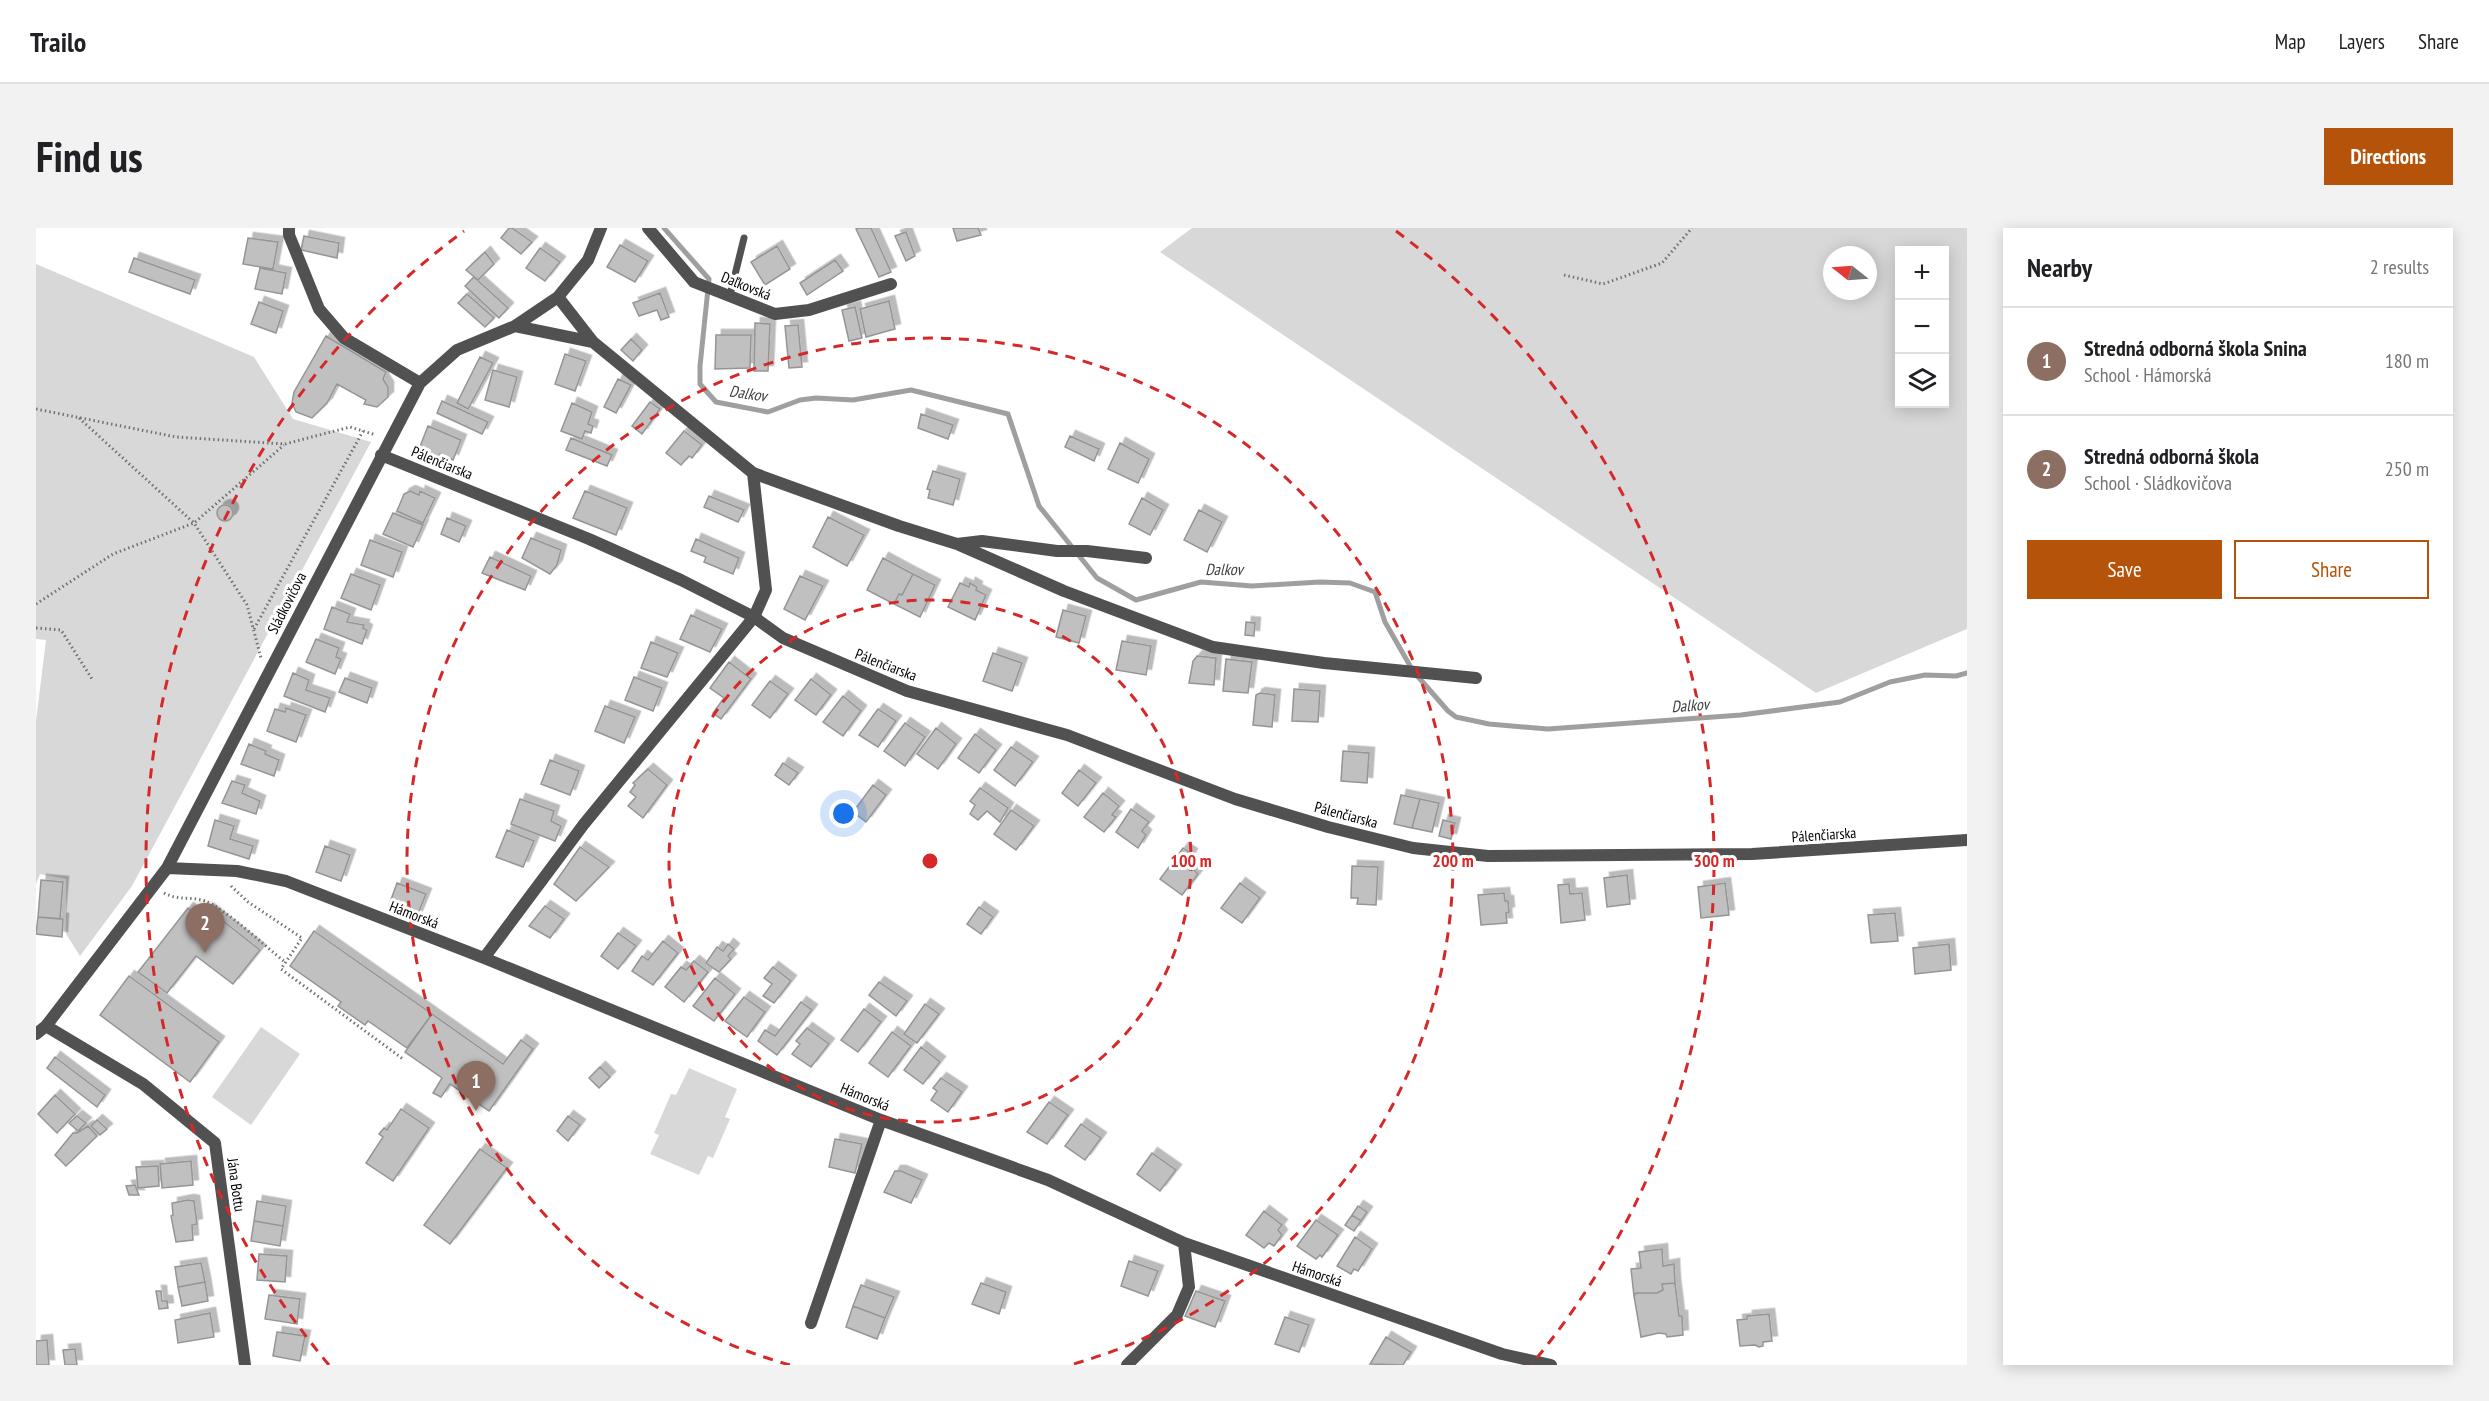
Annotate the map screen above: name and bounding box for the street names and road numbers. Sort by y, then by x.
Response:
street label: Daľkovská [718,267,774,304]
street label: Pálenčiarska [409,442,476,483]
street label: Sládkovičova [263,569,310,637]
street label: Pálenčiarska [853,644,920,685]
street label: Pálenčiarska [1312,797,1380,832]
street label: Pálenčiarska [1791,823,1857,846]
street label: Hámorská [387,896,442,933]
street label: Hámorská [838,1078,893,1115]
street label: Jána Bottu [223,1156,250,1213]
street label: Hámorská [1290,1256,1345,1291]

